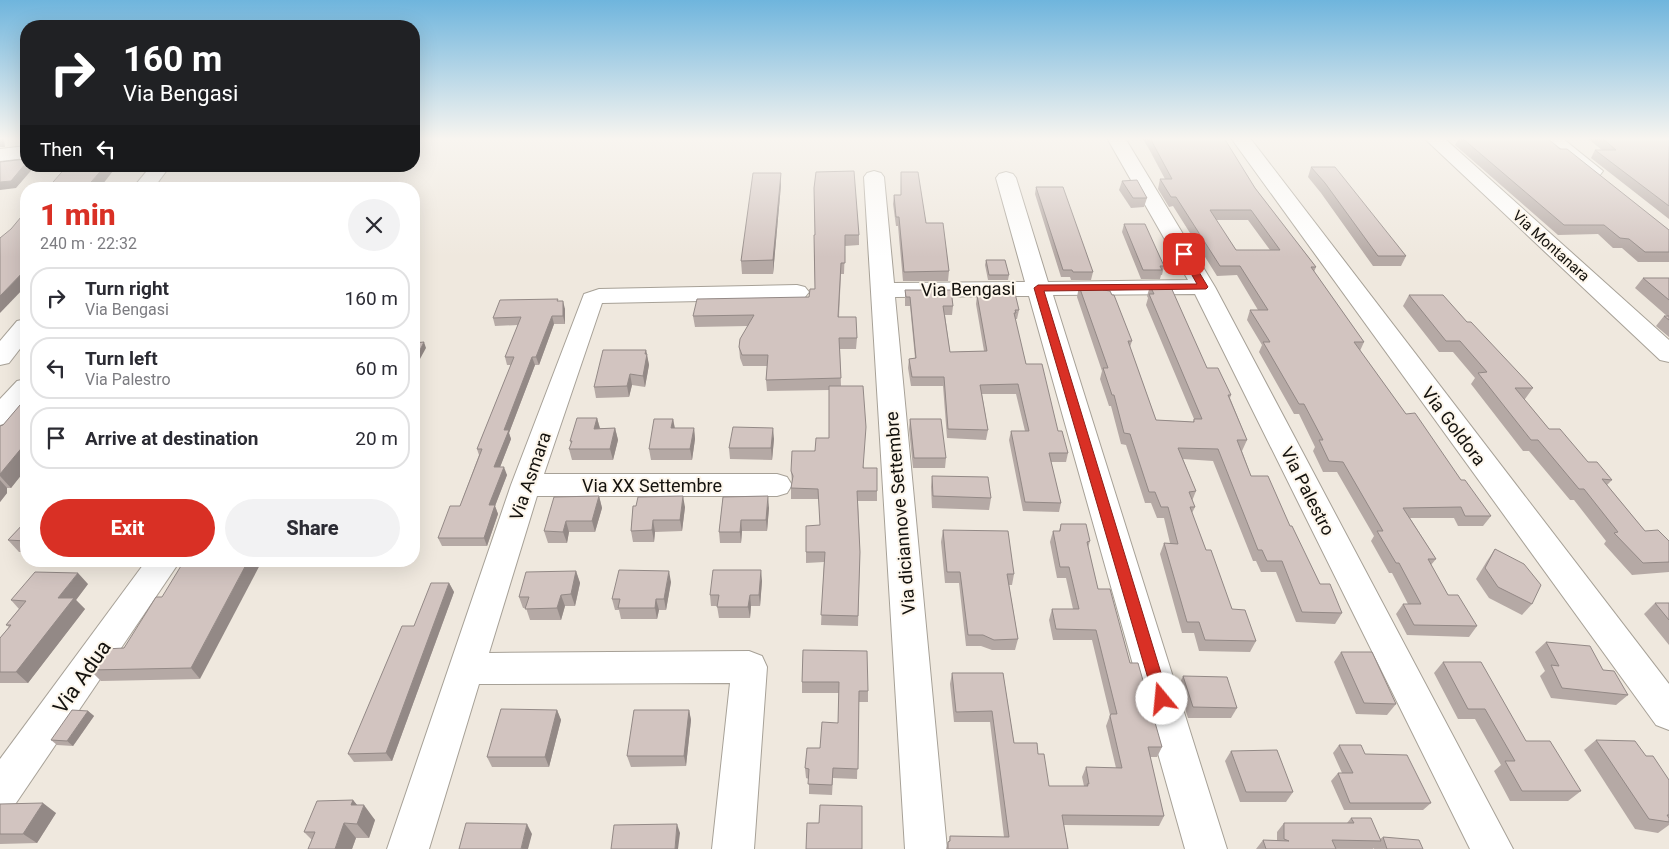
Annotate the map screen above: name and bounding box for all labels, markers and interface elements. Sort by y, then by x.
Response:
text: 160 m [123,39,222,80]
icon: right [40,40,105,105]
text: Via Bengasi [123,81,238,106]
icon: left [92,135,120,163]
text: Then [40,138,82,161]
text: 1 min [40,197,116,232]
button: close [348,199,400,251]
street label: Via Montanara [1509,207,1593,285]
pin [1163,233,1205,275]
text: 240 m · 22:32 [40,234,137,253]
icon: arrive [1170,240,1198,268]
text: Turn right [85,277,169,300]
street label: Via Bengasi [921,278,1015,300]
icon: right [42,284,70,312]
text: 160 m [345,287,398,310]
text: Via Bengasi [85,300,169,319]
text: Turn left [85,347,158,370]
icon: left [42,354,70,382]
text: 60 m [355,357,398,380]
text: Via Palestro [85,370,171,389]
street label: Via Goldora [1418,383,1490,469]
street label: Via diciannove Settembre [881,411,919,615]
icon: arrive [42,424,70,452]
text: Arrive at destination [85,427,258,450]
text: 20 m [355,427,398,450]
street label: Via Asmara [505,429,555,523]
street label: Via Palestro [1277,443,1339,539]
street label: Via XX Settembre [582,475,722,496]
button: Exit [40,499,215,557]
button: Share [225,499,400,557]
street label: Via Adua [48,636,116,718]
position arrow [1135,672,1187,724]

